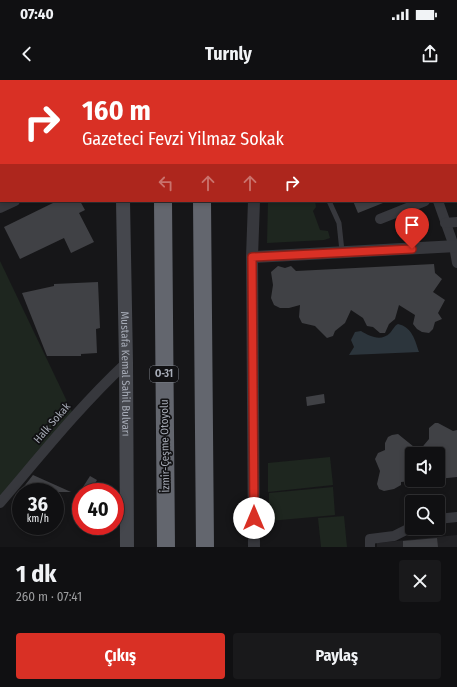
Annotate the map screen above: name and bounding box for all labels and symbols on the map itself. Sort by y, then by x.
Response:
pin [395,208,429,249]
street label: Mustafa Kemal Sahil Bulvarı [119,311,133,437]
road number: O-31 [150,366,178,382]
street label: Halk Sokak [31,399,74,446]
street label: İzmir-Çeşme Otoyolu [157,399,172,493]
speed limit sign: 40 [72,483,124,535]
position arrow [233,497,275,539]

